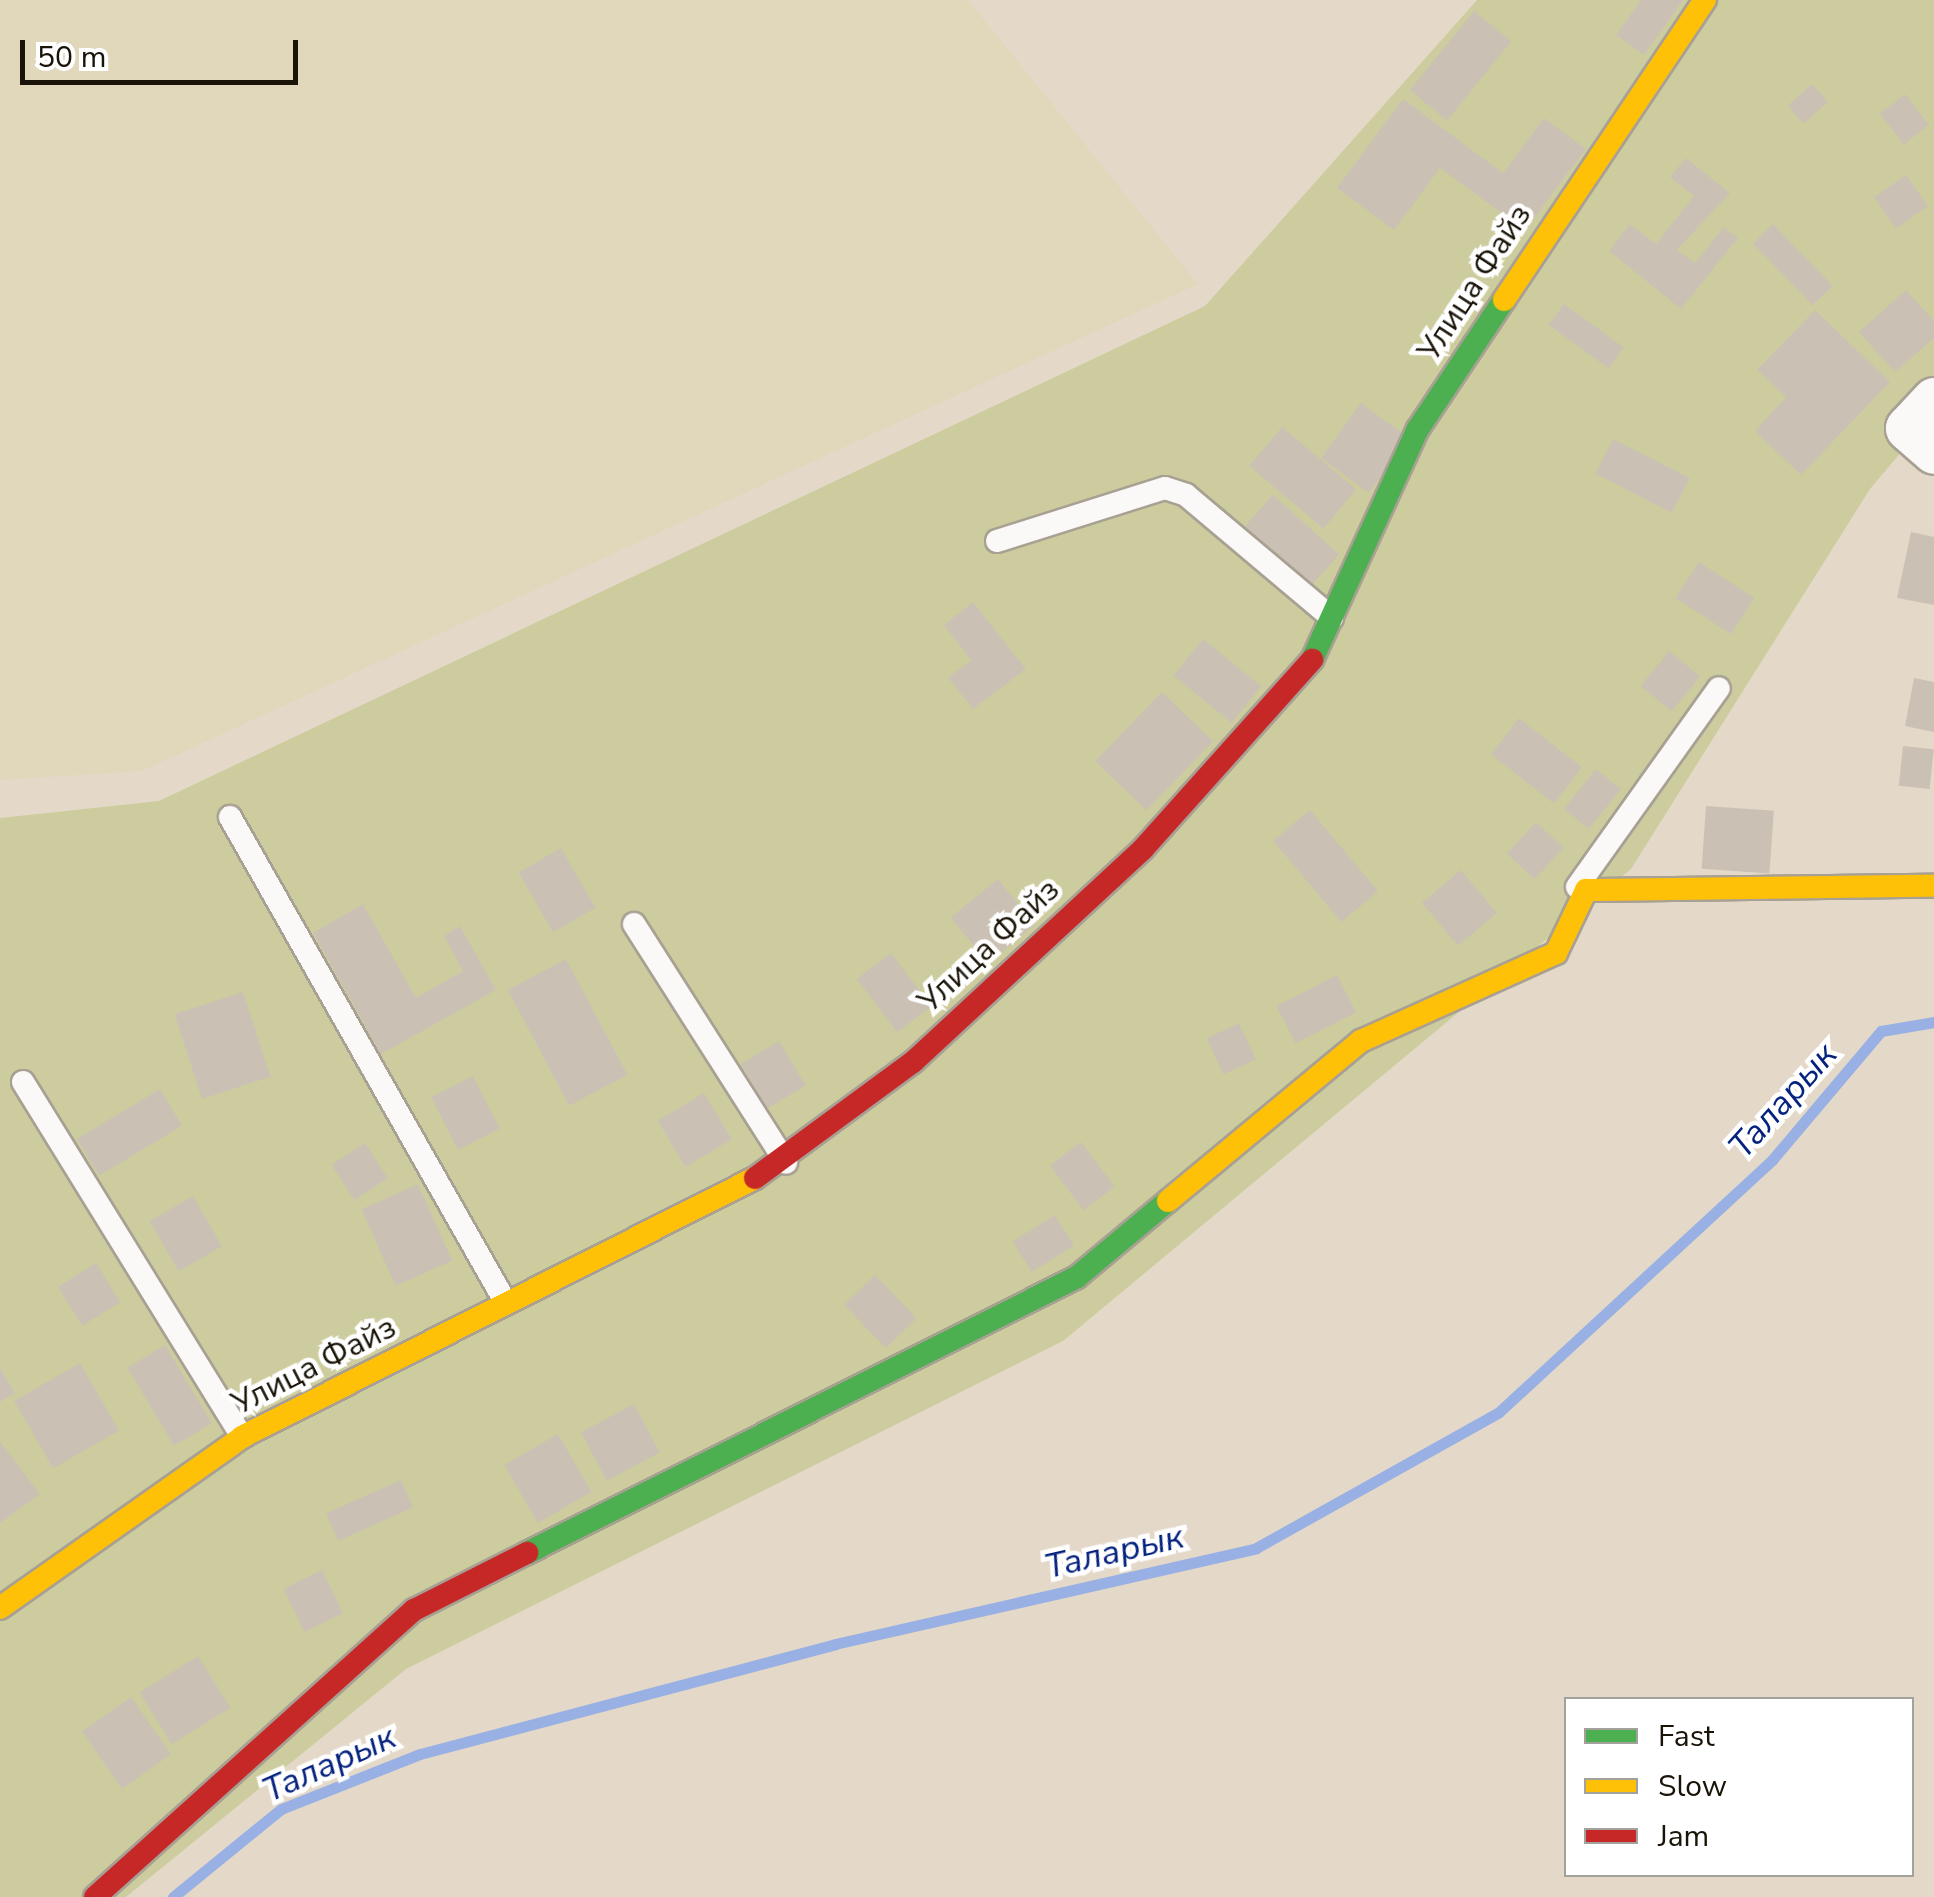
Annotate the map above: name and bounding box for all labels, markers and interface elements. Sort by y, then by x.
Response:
scale bar [25,20,302,82]
text: 50 m [37,37,106,78]
street label: Улица Файз [1410,198,1540,368]
street label: Улица Файз [911,871,1067,1021]
water label: Таларык [1720,1035,1846,1167]
street label: Улица Файз [226,1308,402,1424]
water label: Таларык [1041,1516,1187,1588]
legend [1564,1697,1914,1877]
water label: Таларык [256,1716,402,1812]
text: Fast [1658,1716,1715,1757]
text: Slow [1658,1766,1727,1807]
text: Jam [1658,1816,1709,1857]

